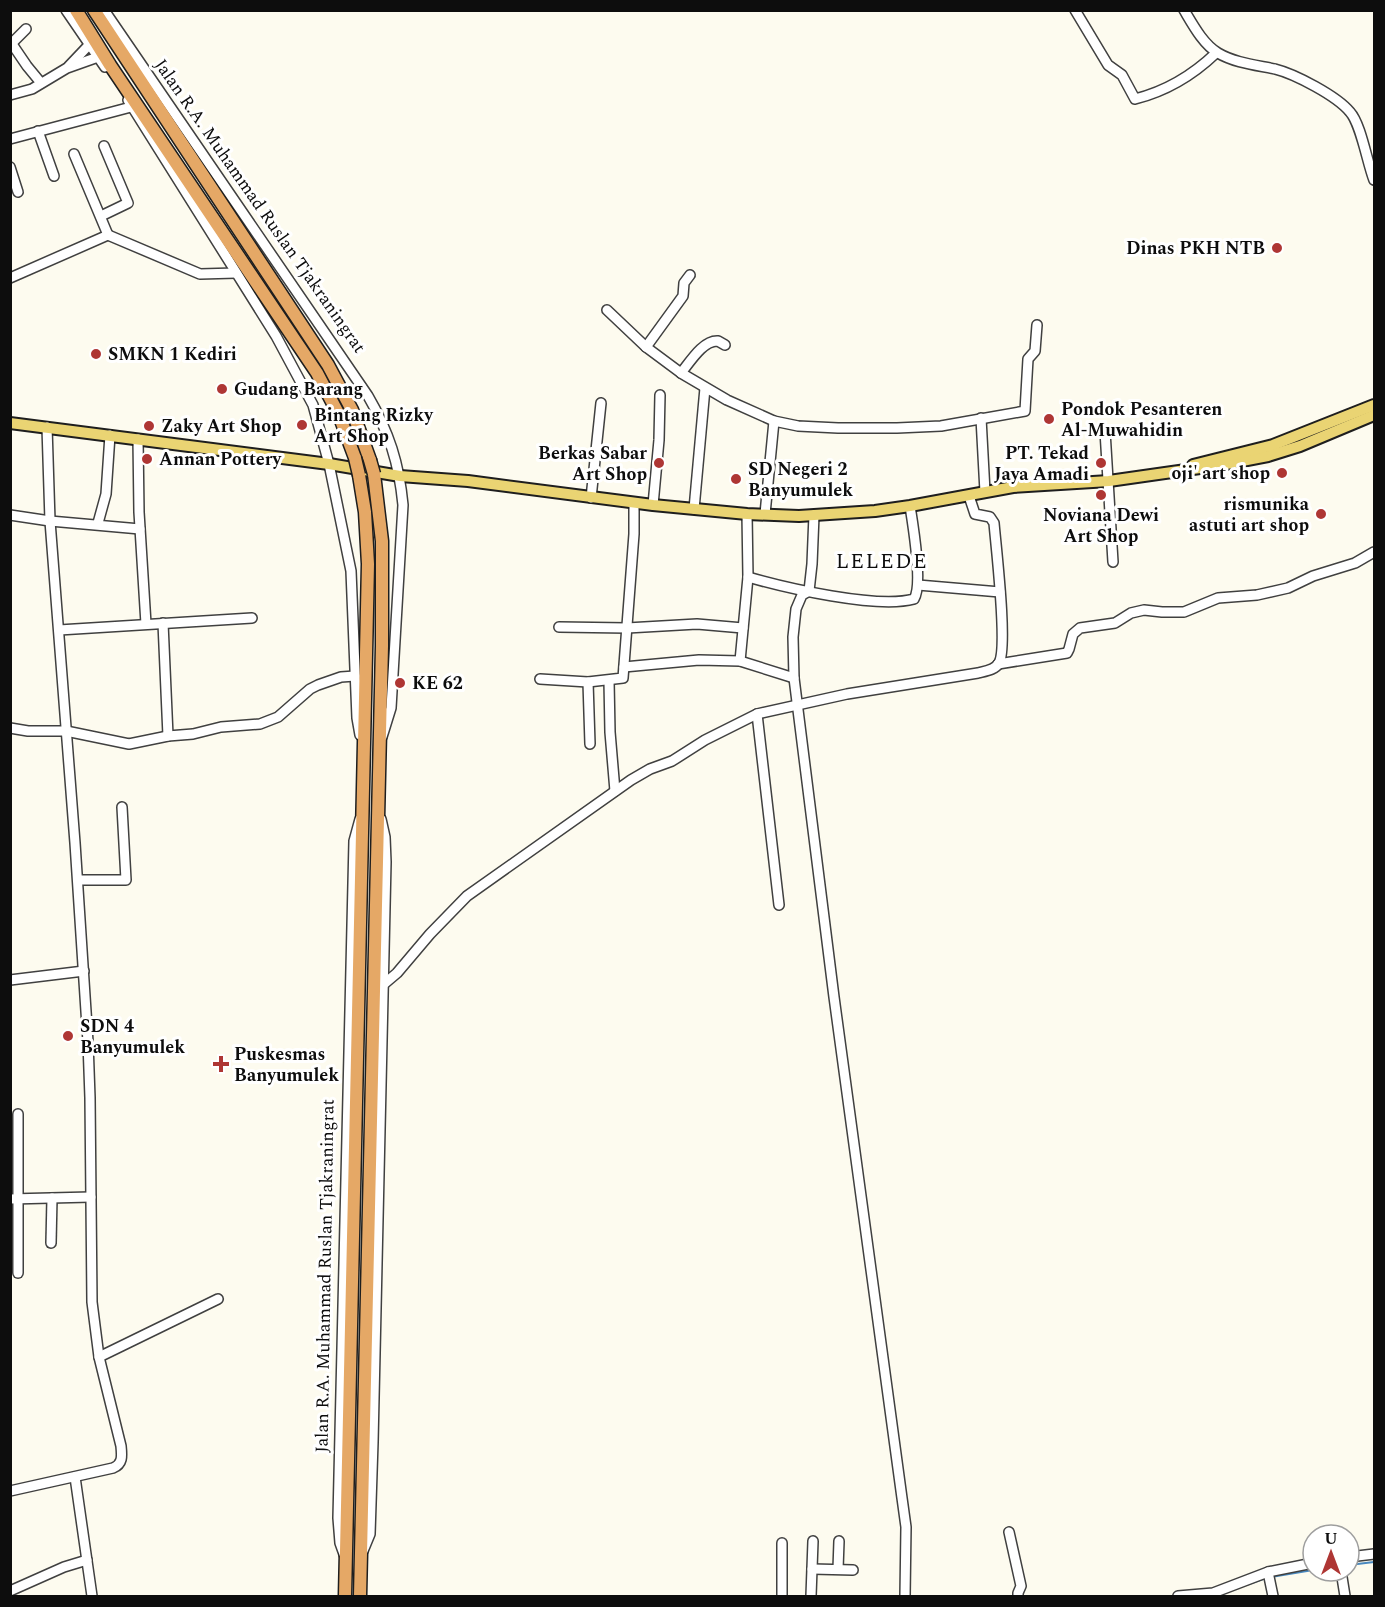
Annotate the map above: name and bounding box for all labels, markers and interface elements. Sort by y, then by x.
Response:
street label: Jalan R.A. Muhammad Ruslan Tjakraningrat [147,53,373,359]
place label: Dinas PKH NTB [1126,235,1265,262]
marker: Dinas PKH NTB [1270,241,1284,255]
place label: SMKN 1 Kediri [108,341,237,368]
marker: SMKN 1 Kediri [89,347,103,361]
place label: Gudang Barang [234,376,363,403]
marker: Gudang Barang [215,382,229,396]
place label: Pondok Pesanteren Al-Muwahidin [1061,396,1222,444]
place label: Bintang Rizky Art Shop [314,402,434,450]
marker: Pondok Pesanteren Al-Muwahidin [1042,412,1056,426]
place label: Zaky Art Shop [161,413,282,440]
marker: Bintang Rizky Art Shop [295,418,309,432]
marker: Zaky Art Shop [142,419,156,433]
place label: Berkas Sabar Art Shop [538,440,647,488]
place label: PT. Tekad Jaya Amadi [994,440,1090,488]
place label: Annan Pottery [159,446,283,473]
marker: Annan Pottery [140,452,154,466]
marker: Berkas Sabar Art Shop [652,456,666,470]
place label: SD Negeri 2 Banyumulek [748,456,853,504]
marker: PT. Tekad Jaya Amadi [1094,456,1108,470]
place label: oji' art shop [1171,460,1270,487]
marker: oji' art shop [1275,466,1289,480]
marker: SD Negeri 2 Banyumulek [729,472,743,486]
marker: Noviana Dewi Art Shop [1094,488,1108,502]
place label: rismunika astuti art shop [1189,491,1310,539]
place label: Noviana Dewi Art Shop [1043,502,1159,550]
marker: rismunika astuti art shop [1314,507,1328,521]
district label: LELEDE [836,546,928,578]
place label: KE 62 [412,670,463,697]
marker: KE 62 [393,676,407,690]
place label: SDN 4 Banyumulek [80,1013,185,1061]
marker: SDN 4 Banyumulek [61,1029,75,1043]
place label: Puskesmas Banyumulek [234,1041,339,1089]
marker: Puskesmas Banyumulek [212,1055,230,1073]
street label: Jalan R.A. Muhammad Ruslan Tjakraningrat [308,1099,342,1453]
north arrow [1301,1523,1361,1583]
text: U [1324,1527,1338,1551]

